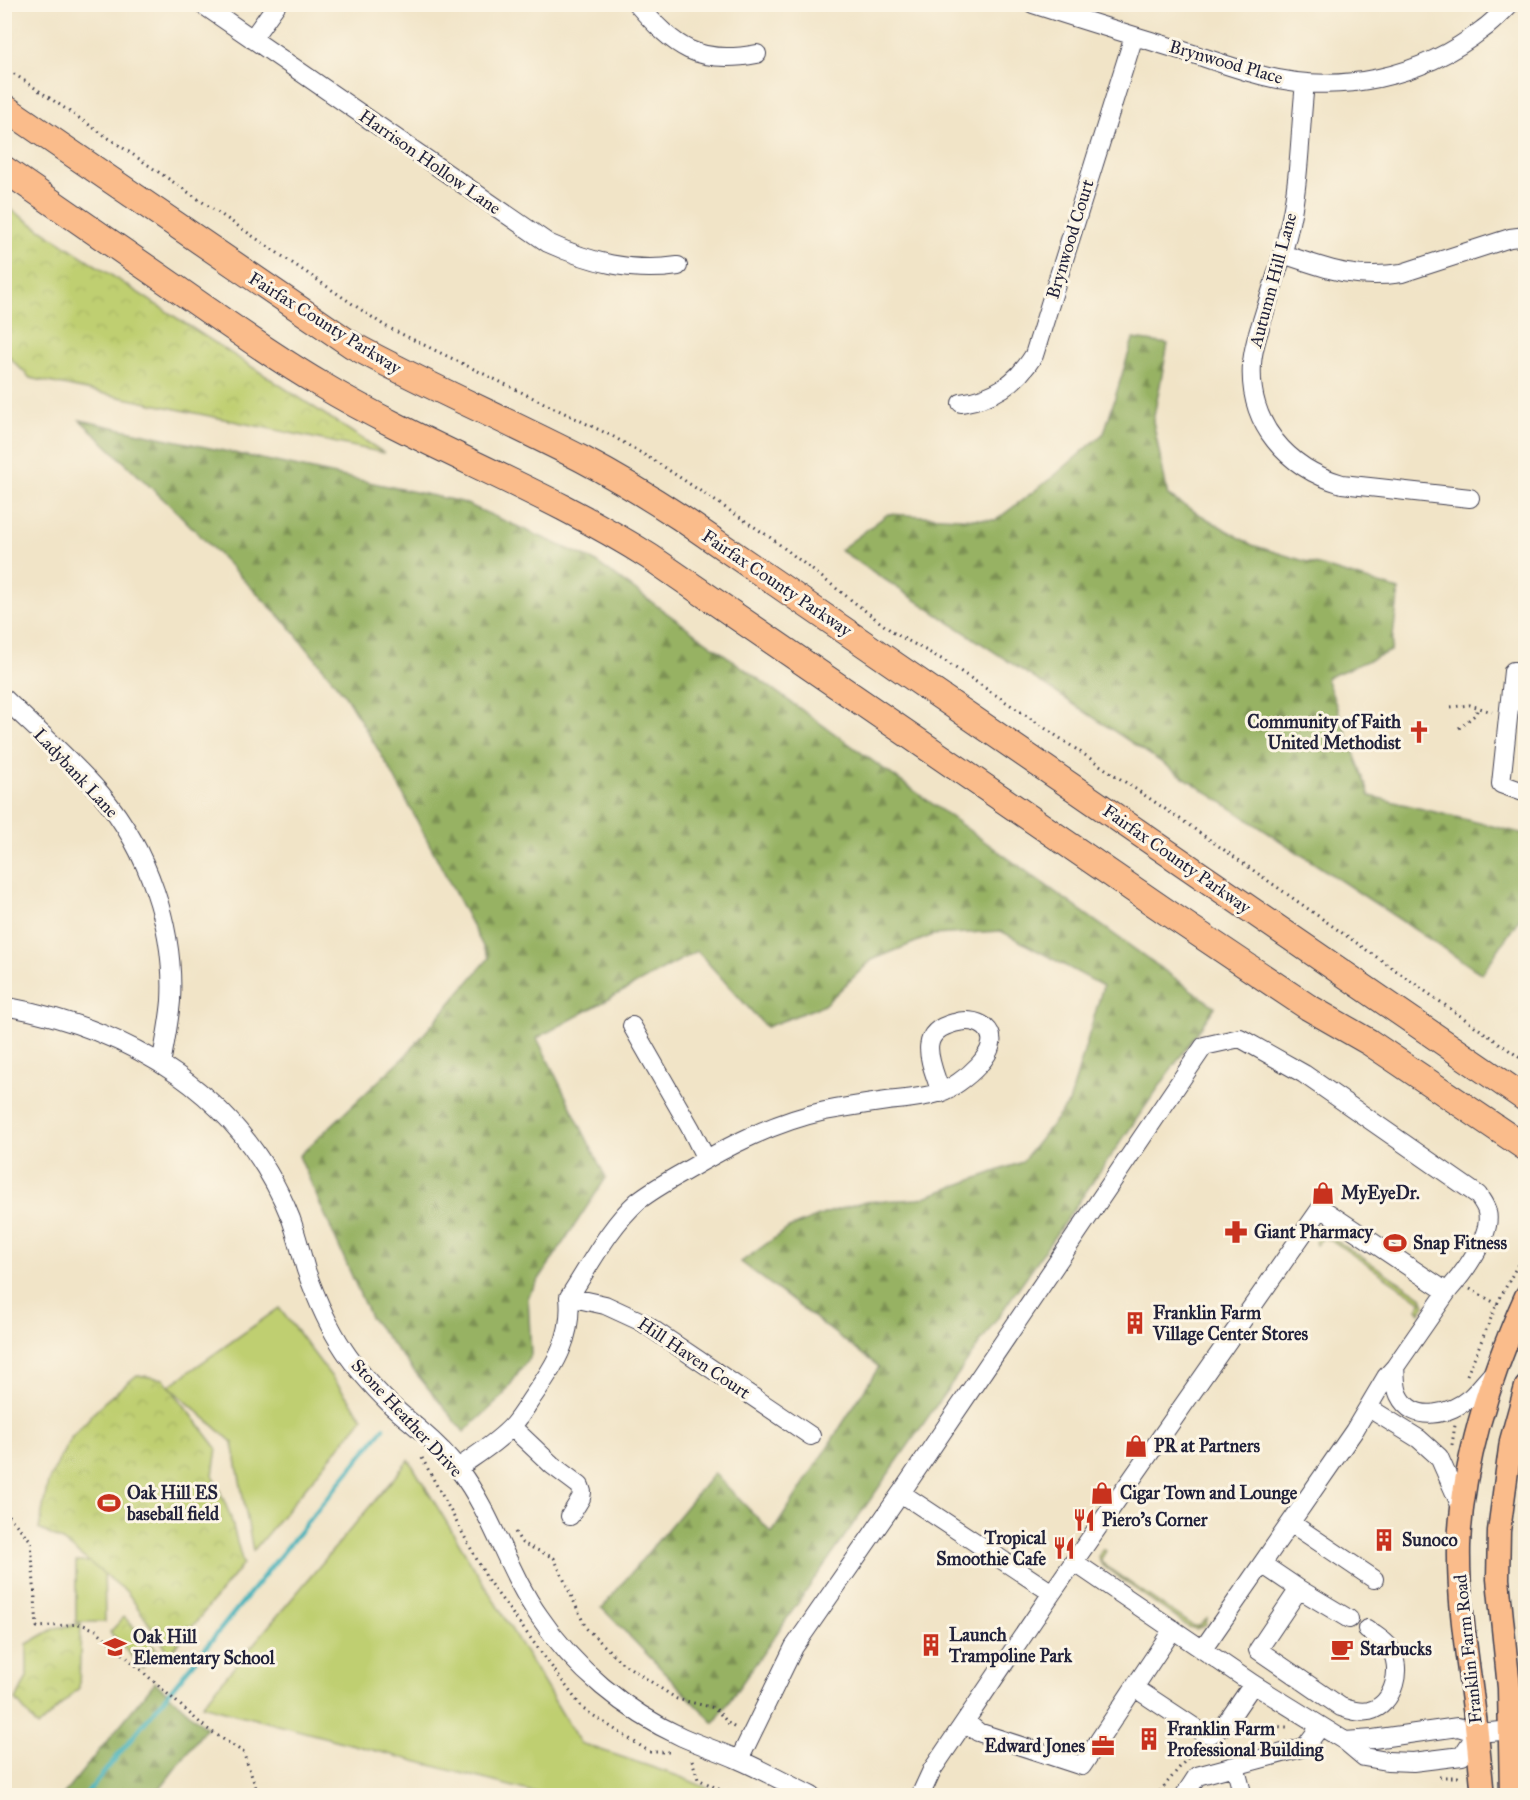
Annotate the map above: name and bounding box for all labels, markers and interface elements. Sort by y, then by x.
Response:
street label: Brynwood Place [1167,35,1285,89]
street label: Harrison Hollow Lane [355,105,505,219]
street label: Brynwood Court [1041,176,1099,301]
street label: Autumn Hill Lane [1244,210,1302,351]
street label: Fairfax County Parkway [245,267,406,379]
street label: Fairfax County Parkway [698,525,856,642]
place label: Community of Faith United Methodist [1247,711,1402,754]
church icon: Community of Faith United Methodist [1406,719,1432,745]
street label: Ladybank Lane [29,724,123,822]
street label: Fairfax County Parkway [1099,800,1256,919]
shop icon: MyEyeDr. [1310,1180,1336,1206]
place label: MyEyeDr. [1341,1182,1420,1205]
pharmacy icon: Giant Pharmacy [1223,1219,1249,1245]
place label: Giant Pharmacy [1254,1221,1375,1244]
sports icon: Snap Fitness [1382,1230,1408,1256]
place label: Snap Fitness [1413,1232,1507,1255]
place label: Franklin Farm Village Center Stores [1152,1302,1308,1346]
building icon: Franklin Farm Village Center Stores [1122,1310,1148,1336]
street label: Hill Haven Court [634,1312,755,1404]
street label: Stone Heather Drive [347,1354,467,1482]
shop icon: PR at Partners [1123,1433,1149,1459]
place label: PR at Partners [1154,1435,1260,1457]
shop icon: Cigar Town and Lounge [1089,1480,1115,1506]
place label: Oak Hill ES baseball field [126,1482,220,1525]
place label: Cigar Town and Lounge [1120,1482,1298,1505]
sports icon: Oak Hill ES baseball field [96,1490,122,1516]
restaurant icon: Piero's Corner [1071,1507,1097,1533]
place label: Piero's Corner [1102,1509,1209,1531]
place label: Tropical Smoothie Cafe [936,1527,1047,1570]
building icon: Sunoco [1371,1527,1397,1553]
place label: Sunoco [1402,1529,1458,1551]
restaurant icon: Tropical Smoothie Cafe [1051,1535,1077,1561]
street label: Franklin Farm Road [1449,1573,1487,1725]
place label: Launch Trampoline Park [948,1624,1073,1668]
place label: Oak Hill Elementary School [133,1626,276,1670]
building icon: Launch Trampoline Park [918,1632,944,1658]
school or university icon: Oak Hill Elementary School [102,1634,128,1660]
cafe icon: Starbucks [1329,1636,1355,1662]
place label: Starbucks [1360,1638,1432,1660]
place label: Franklin Farm Professional Building [1167,1718,1324,1762]
building icon: Franklin Farm Professional Building [1136,1726,1162,1752]
office icon: Edward Jones [1090,1733,1116,1759]
place label: Edward Jones [984,1735,1085,1758]

